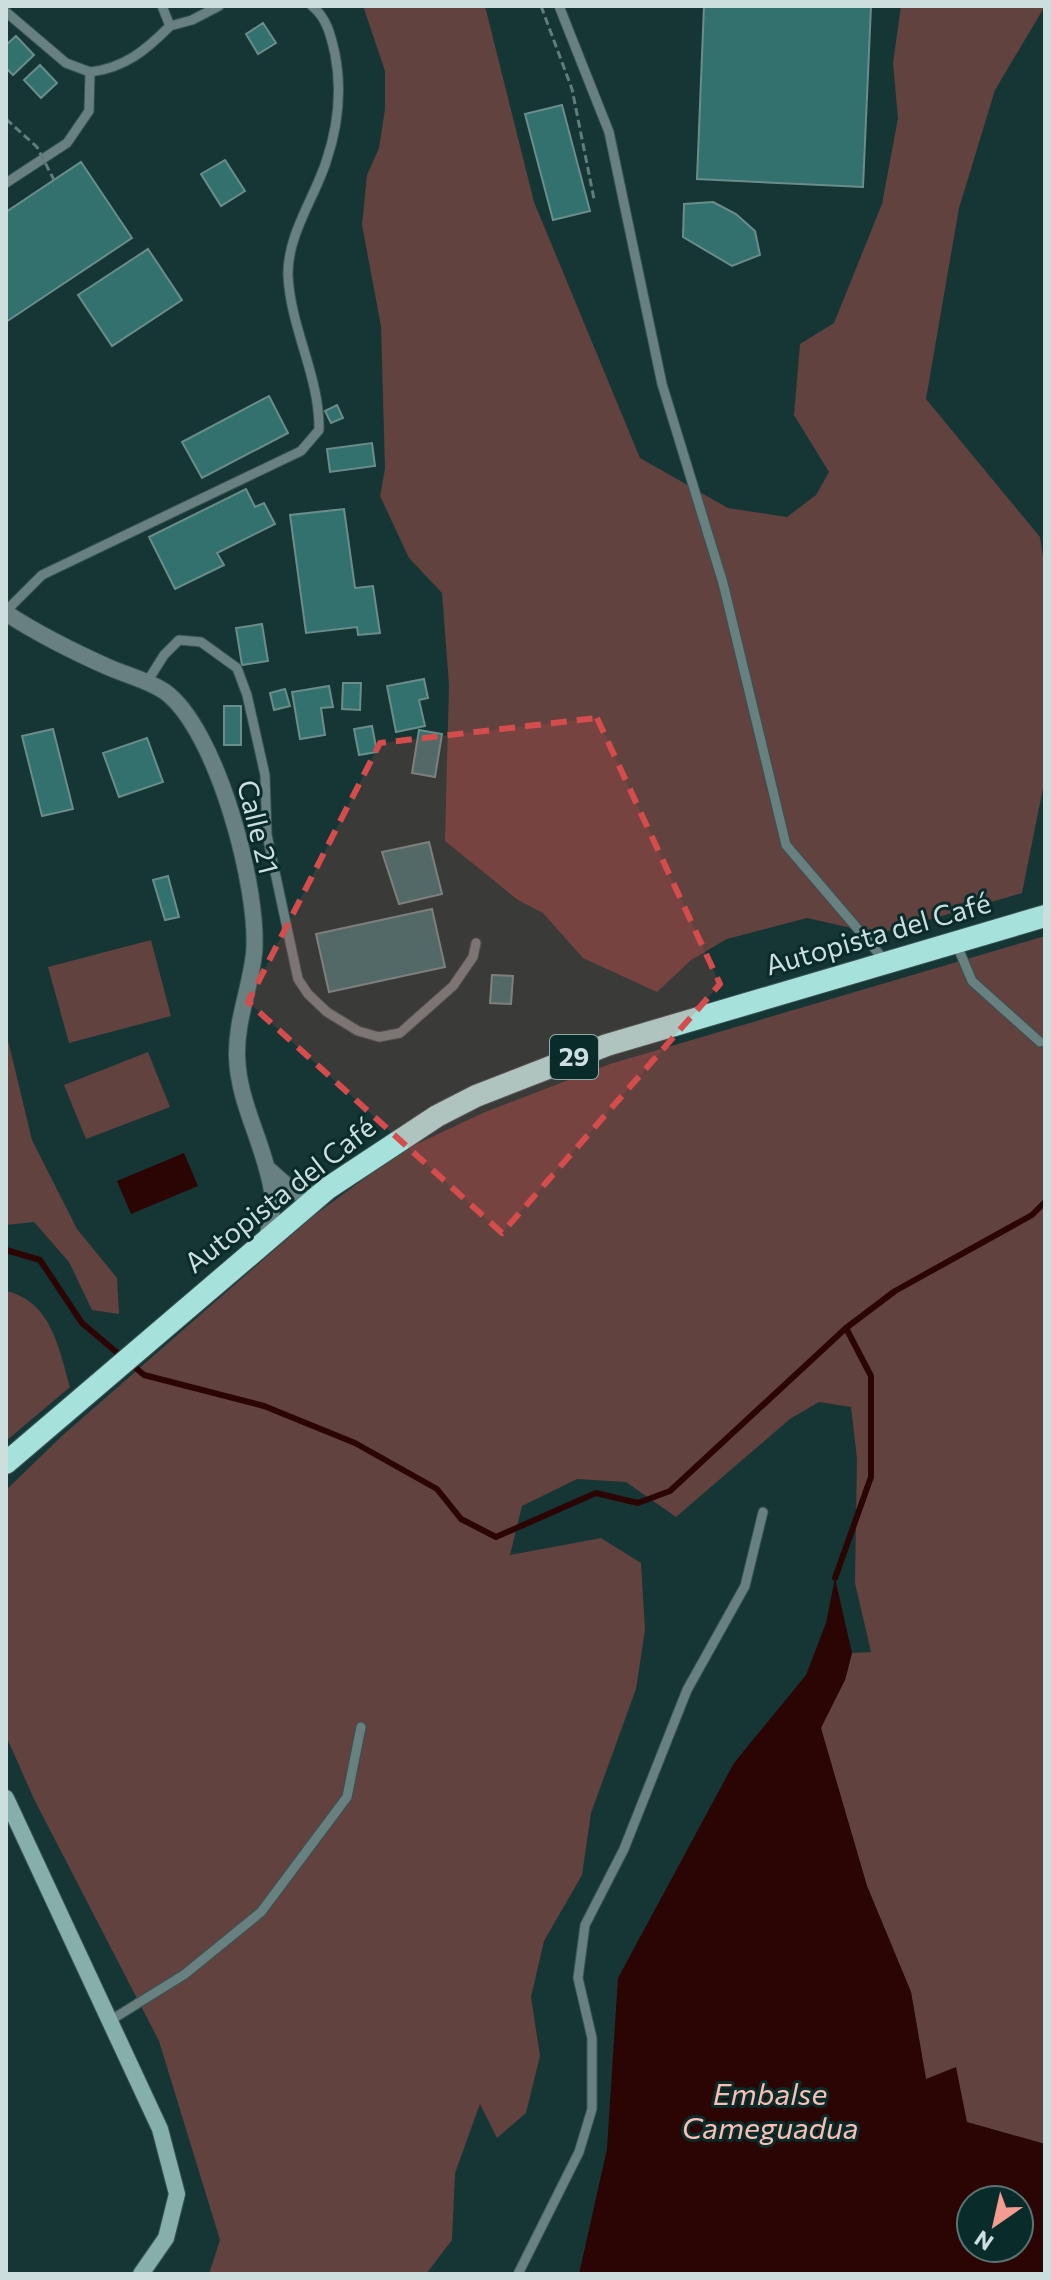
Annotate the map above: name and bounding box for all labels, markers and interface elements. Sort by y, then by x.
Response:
street label: Calle 21 [231,776,287,877]
street label: Autopista del Café [761,885,994,981]
road number: 29 [550,1035,598,1079]
street label: Autopista del Café [177,1109,382,1279]
water label: Embalse Cameguadua [682,2074,858,2145]
north arrow [955,2184,1035,2264]
text: N [969,2225,998,2257]

